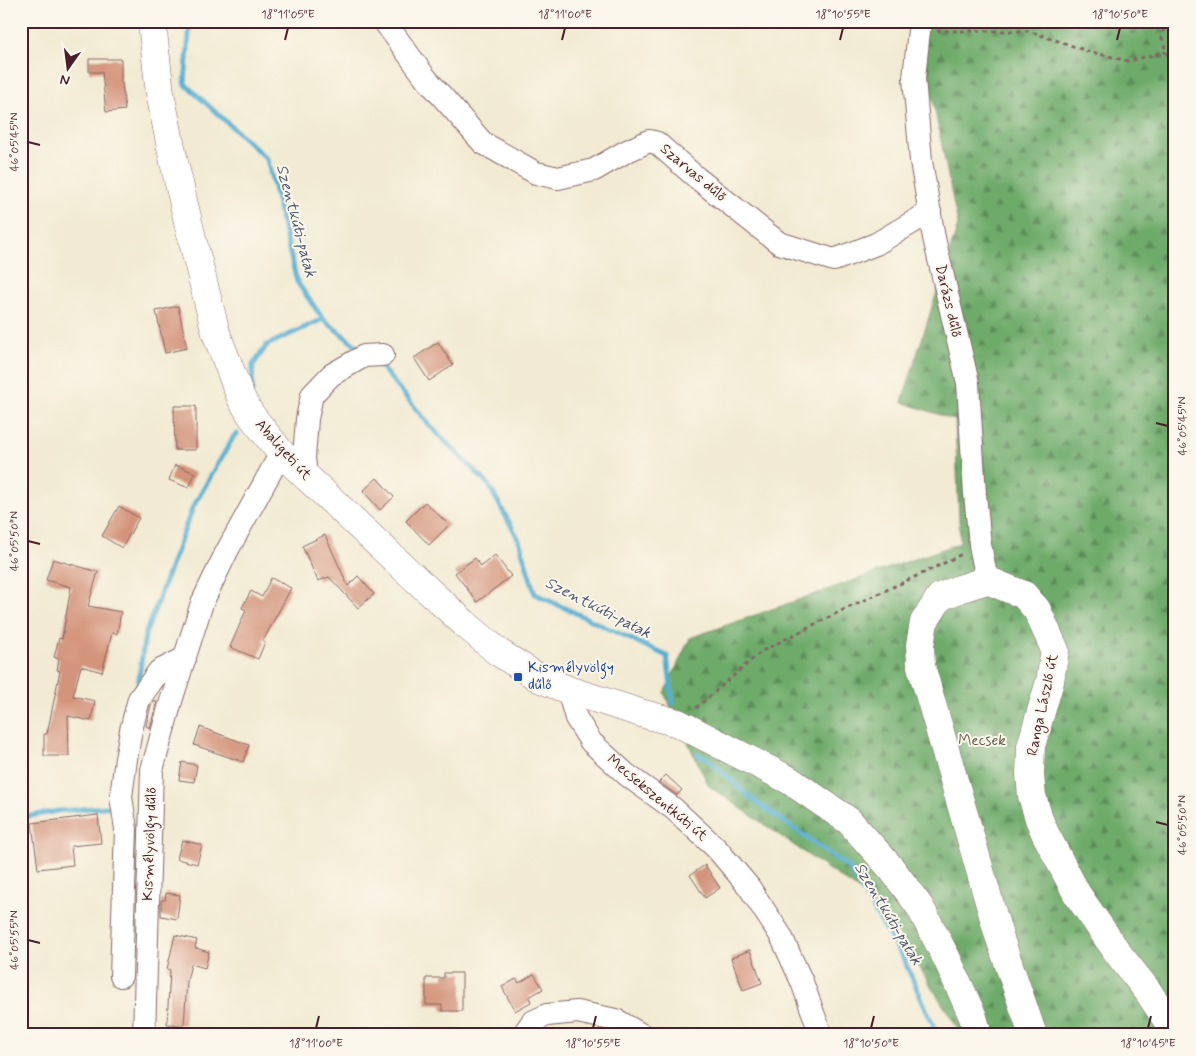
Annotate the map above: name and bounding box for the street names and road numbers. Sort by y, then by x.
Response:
street label: Szarvas dűlő [656,139,730,207]
street label: Darázs dűlő [930,263,966,339]
street label: Abaligeti út [250,415,316,485]
street label: Ranga László út [1022,652,1065,758]
street label: Mecsekszentkúti út [602,750,712,846]
street label: Kismélyvölgy dűlő [138,787,163,901]

